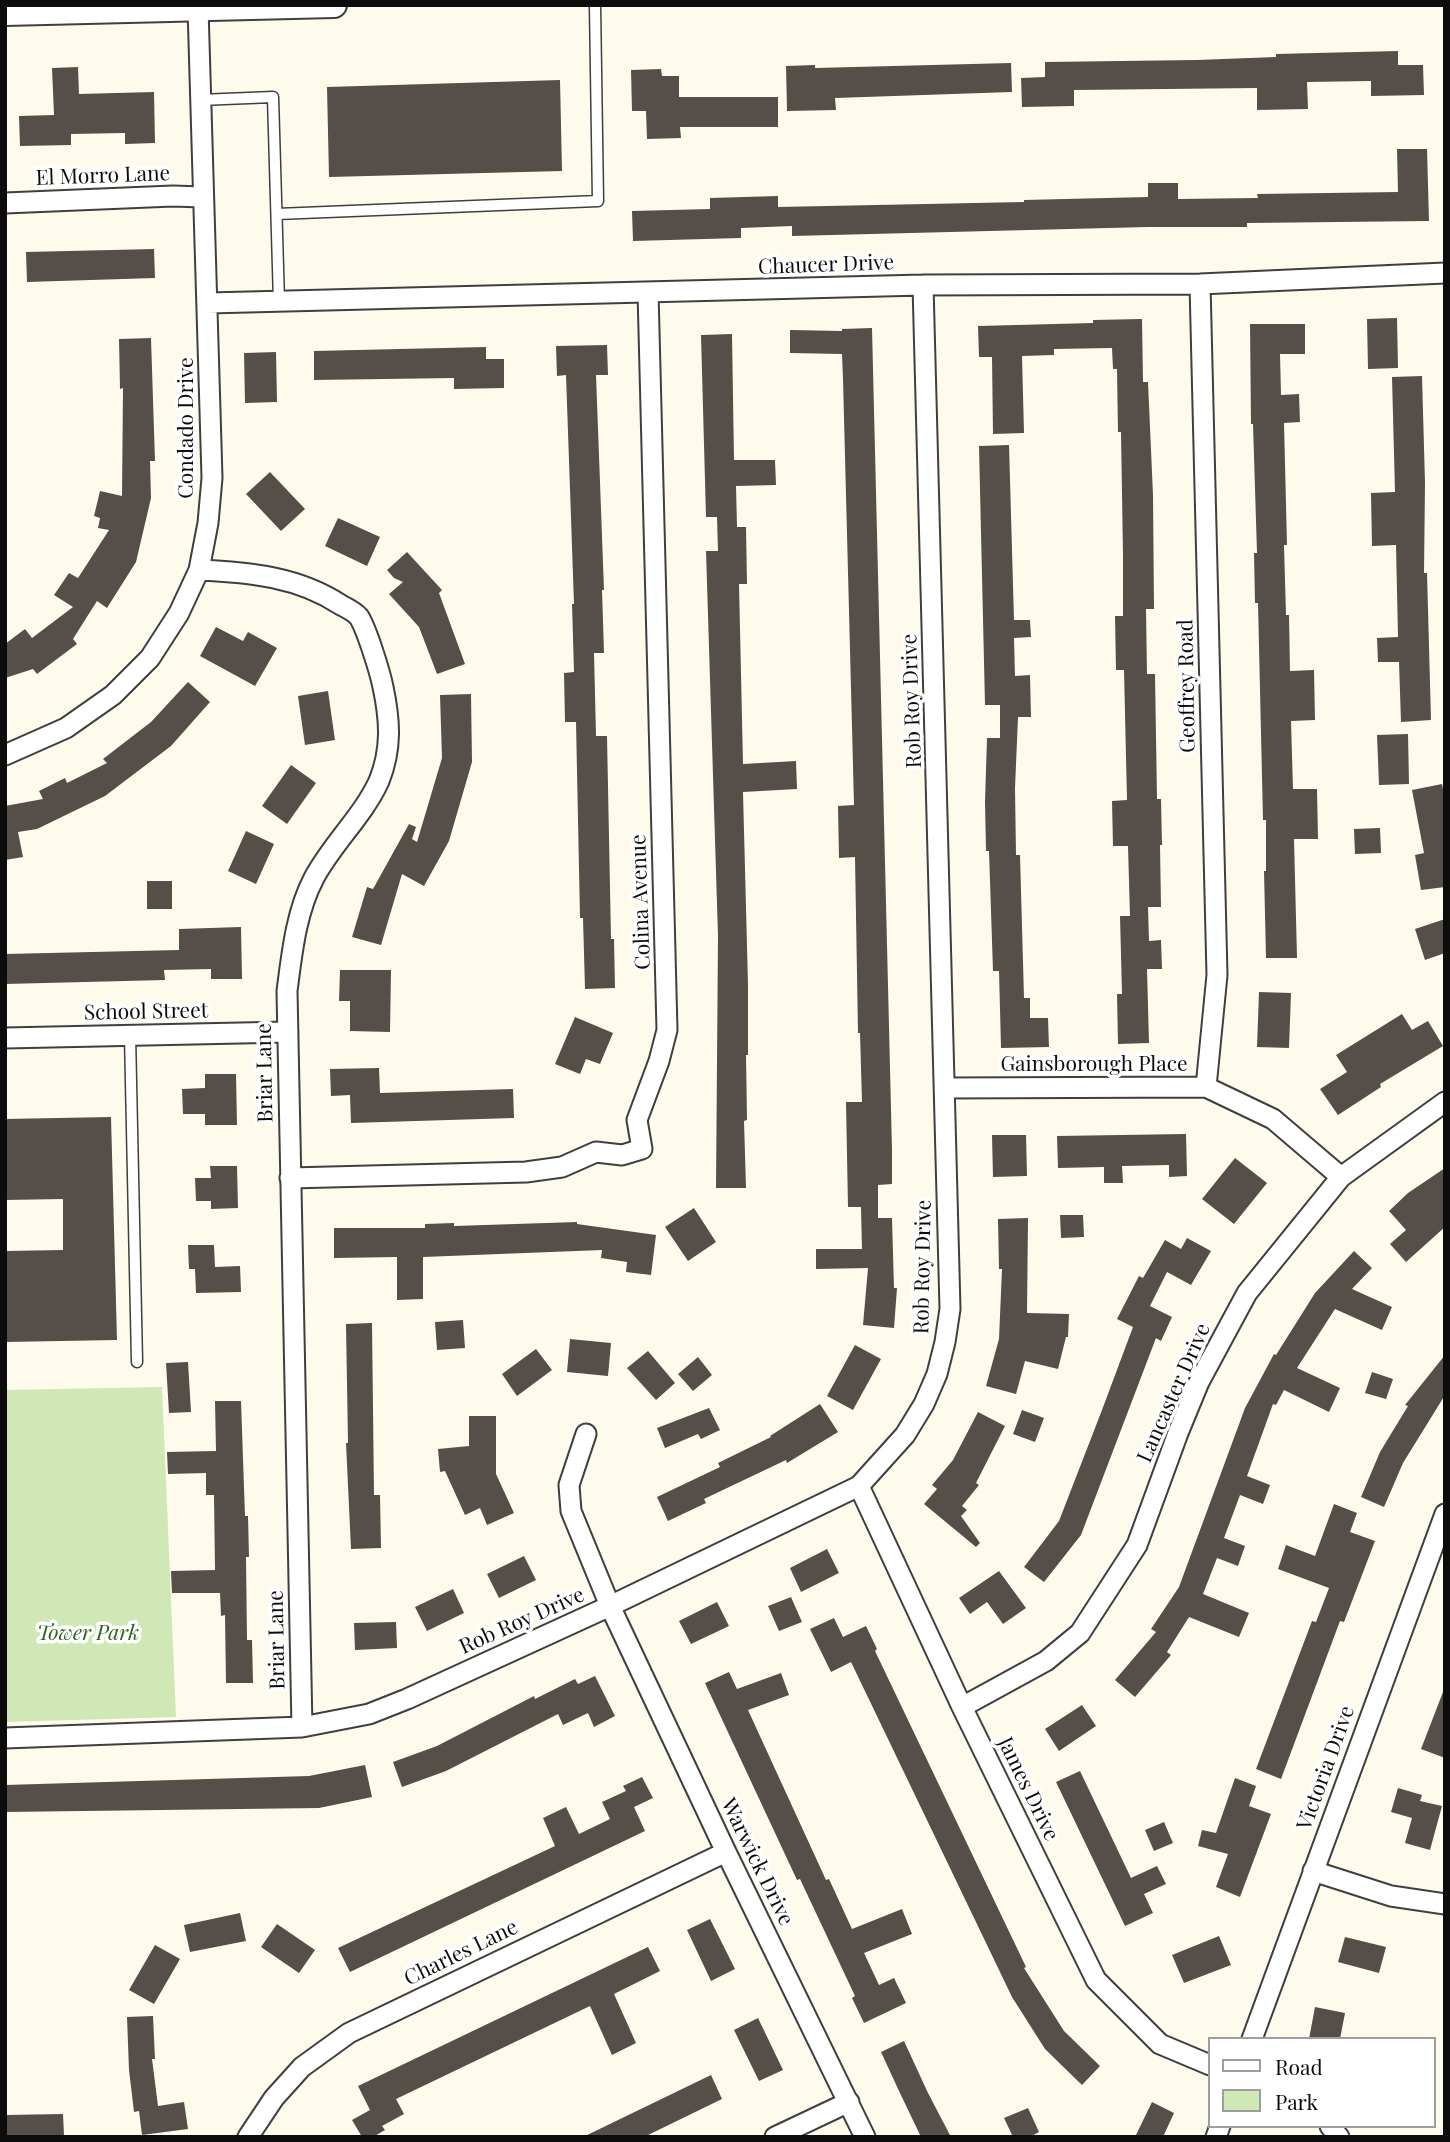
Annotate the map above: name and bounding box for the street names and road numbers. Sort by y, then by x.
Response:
street label: El Morro Lane [35,161,171,191]
street label: Chaucer Drive [757,250,895,280]
street label: Condado Drive [173,357,199,499]
street label: Geoffrey Road [1173,619,1201,753]
street label: Rob Roy Drive [897,633,927,769]
street label: Colina Avenue [626,834,656,970]
street label: School Street [84,998,208,1026]
street label: Briar Lane [252,1023,278,1123]
street label: Gainsborough Place [1000,1051,1188,1077]
street label: Rob Roy Drive [909,1200,937,1334]
street label: Lancaster Drive [1132,1320,1216,1466]
street label: Rob Roy Drive [456,1582,588,1660]
street label: Briar Lane [264,1590,290,1690]
street label: Victoria Drive [1292,1702,1360,1834]
street label: James Drive [992,1733,1064,1845]
street label: Warwick Drive [715,1794,799,1930]
street label: Charles Lane [400,1915,522,1991]

